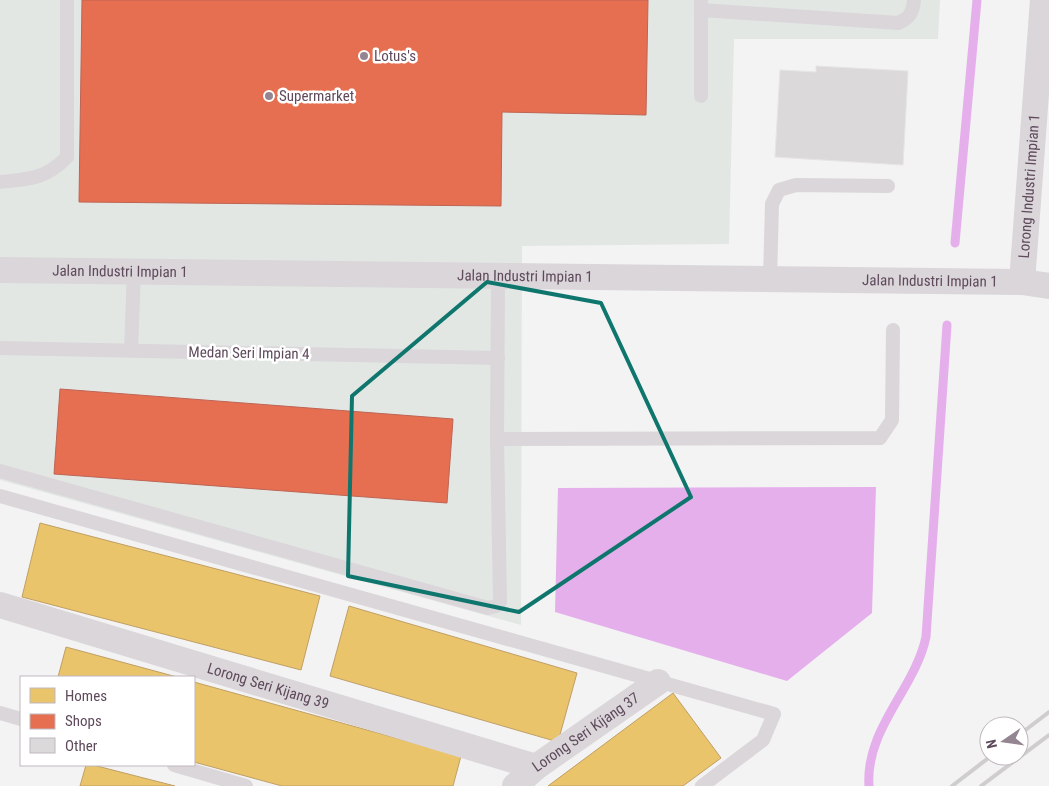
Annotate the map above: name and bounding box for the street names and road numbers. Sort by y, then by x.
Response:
street label: Lorong Industri Impian 1 [1015,114,1043,259]
street label: Jalan Industri Impian 1 [52,262,188,281]
street label: Jalan Industri Impian 1 [457,266,593,286]
street label: Jalan Industri Impian 1 [862,271,998,291]
street label: Medan Seri Impian 4 [188,343,310,363]
street label: Lorong Seri Kijang 39 [205,659,331,713]
street label: Lorong Seri Kijang 37 [529,689,643,776]

